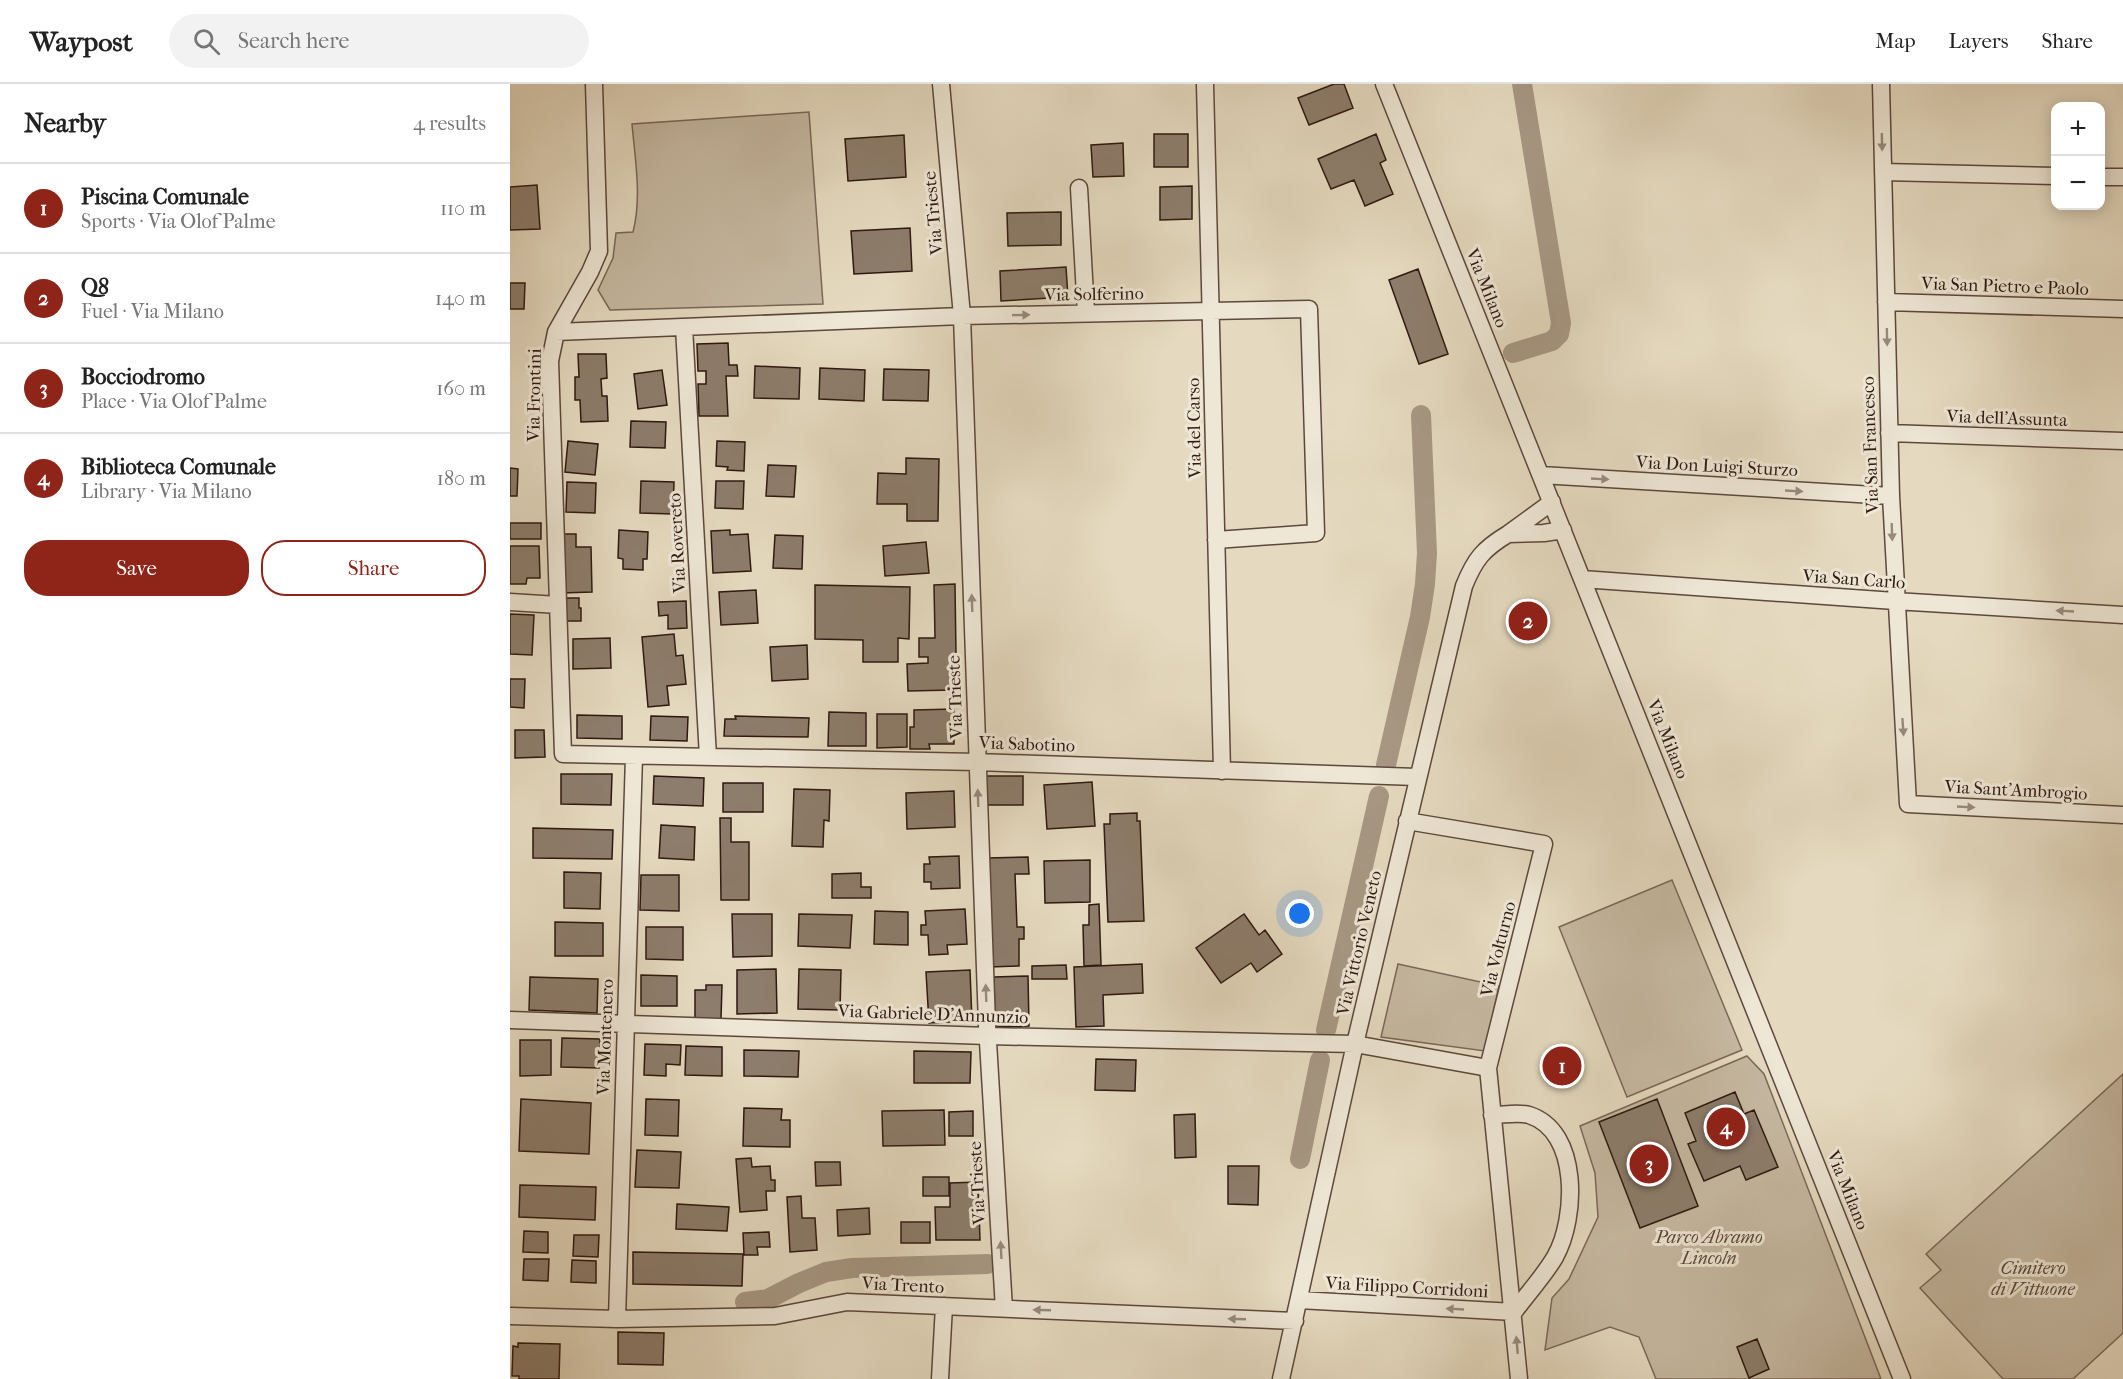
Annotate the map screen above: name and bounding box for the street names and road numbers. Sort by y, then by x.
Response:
street label: Via Trieste [919,170,948,257]
street label: Via Milano [1461,244,1512,331]
street label: Via San Pietro e Paolo [1920,273,2089,300]
street label: Via Solferino [1043,283,1144,306]
street label: Via Frontini [523,348,546,443]
street label: Via San Francesco [1858,376,1883,515]
street label: Via del Carso [1183,378,1206,479]
street label: Via dell'Assunta [1945,406,2068,431]
street label: Via Don Luigi Sturzo [1635,452,1798,481]
street label: Via Rovereto [664,492,691,595]
street label: Via San Carlo [1801,565,1906,594]
street label: Via Trieste [944,655,967,740]
street label: Via Milano [1642,695,1693,782]
street label: Via Sabotino [977,732,1076,757]
street label: Via Sant'Ambrogio [1943,776,2088,805]
street label: Via Vittorio Veneto [1332,869,1386,1019]
street label: Via Volturno [1476,899,1520,1000]
street label: Via Montenero [593,979,618,1096]
street label: Via Gabriele D'Annunzio [836,1001,1029,1028]
street label: Via Trieste [965,1140,990,1226]
street label: Via Milano [1822,1146,1873,1233]
street label: Via Trento [860,1273,945,1298]
street label: Via Filippo Corridoni [1324,1273,1490,1302]

